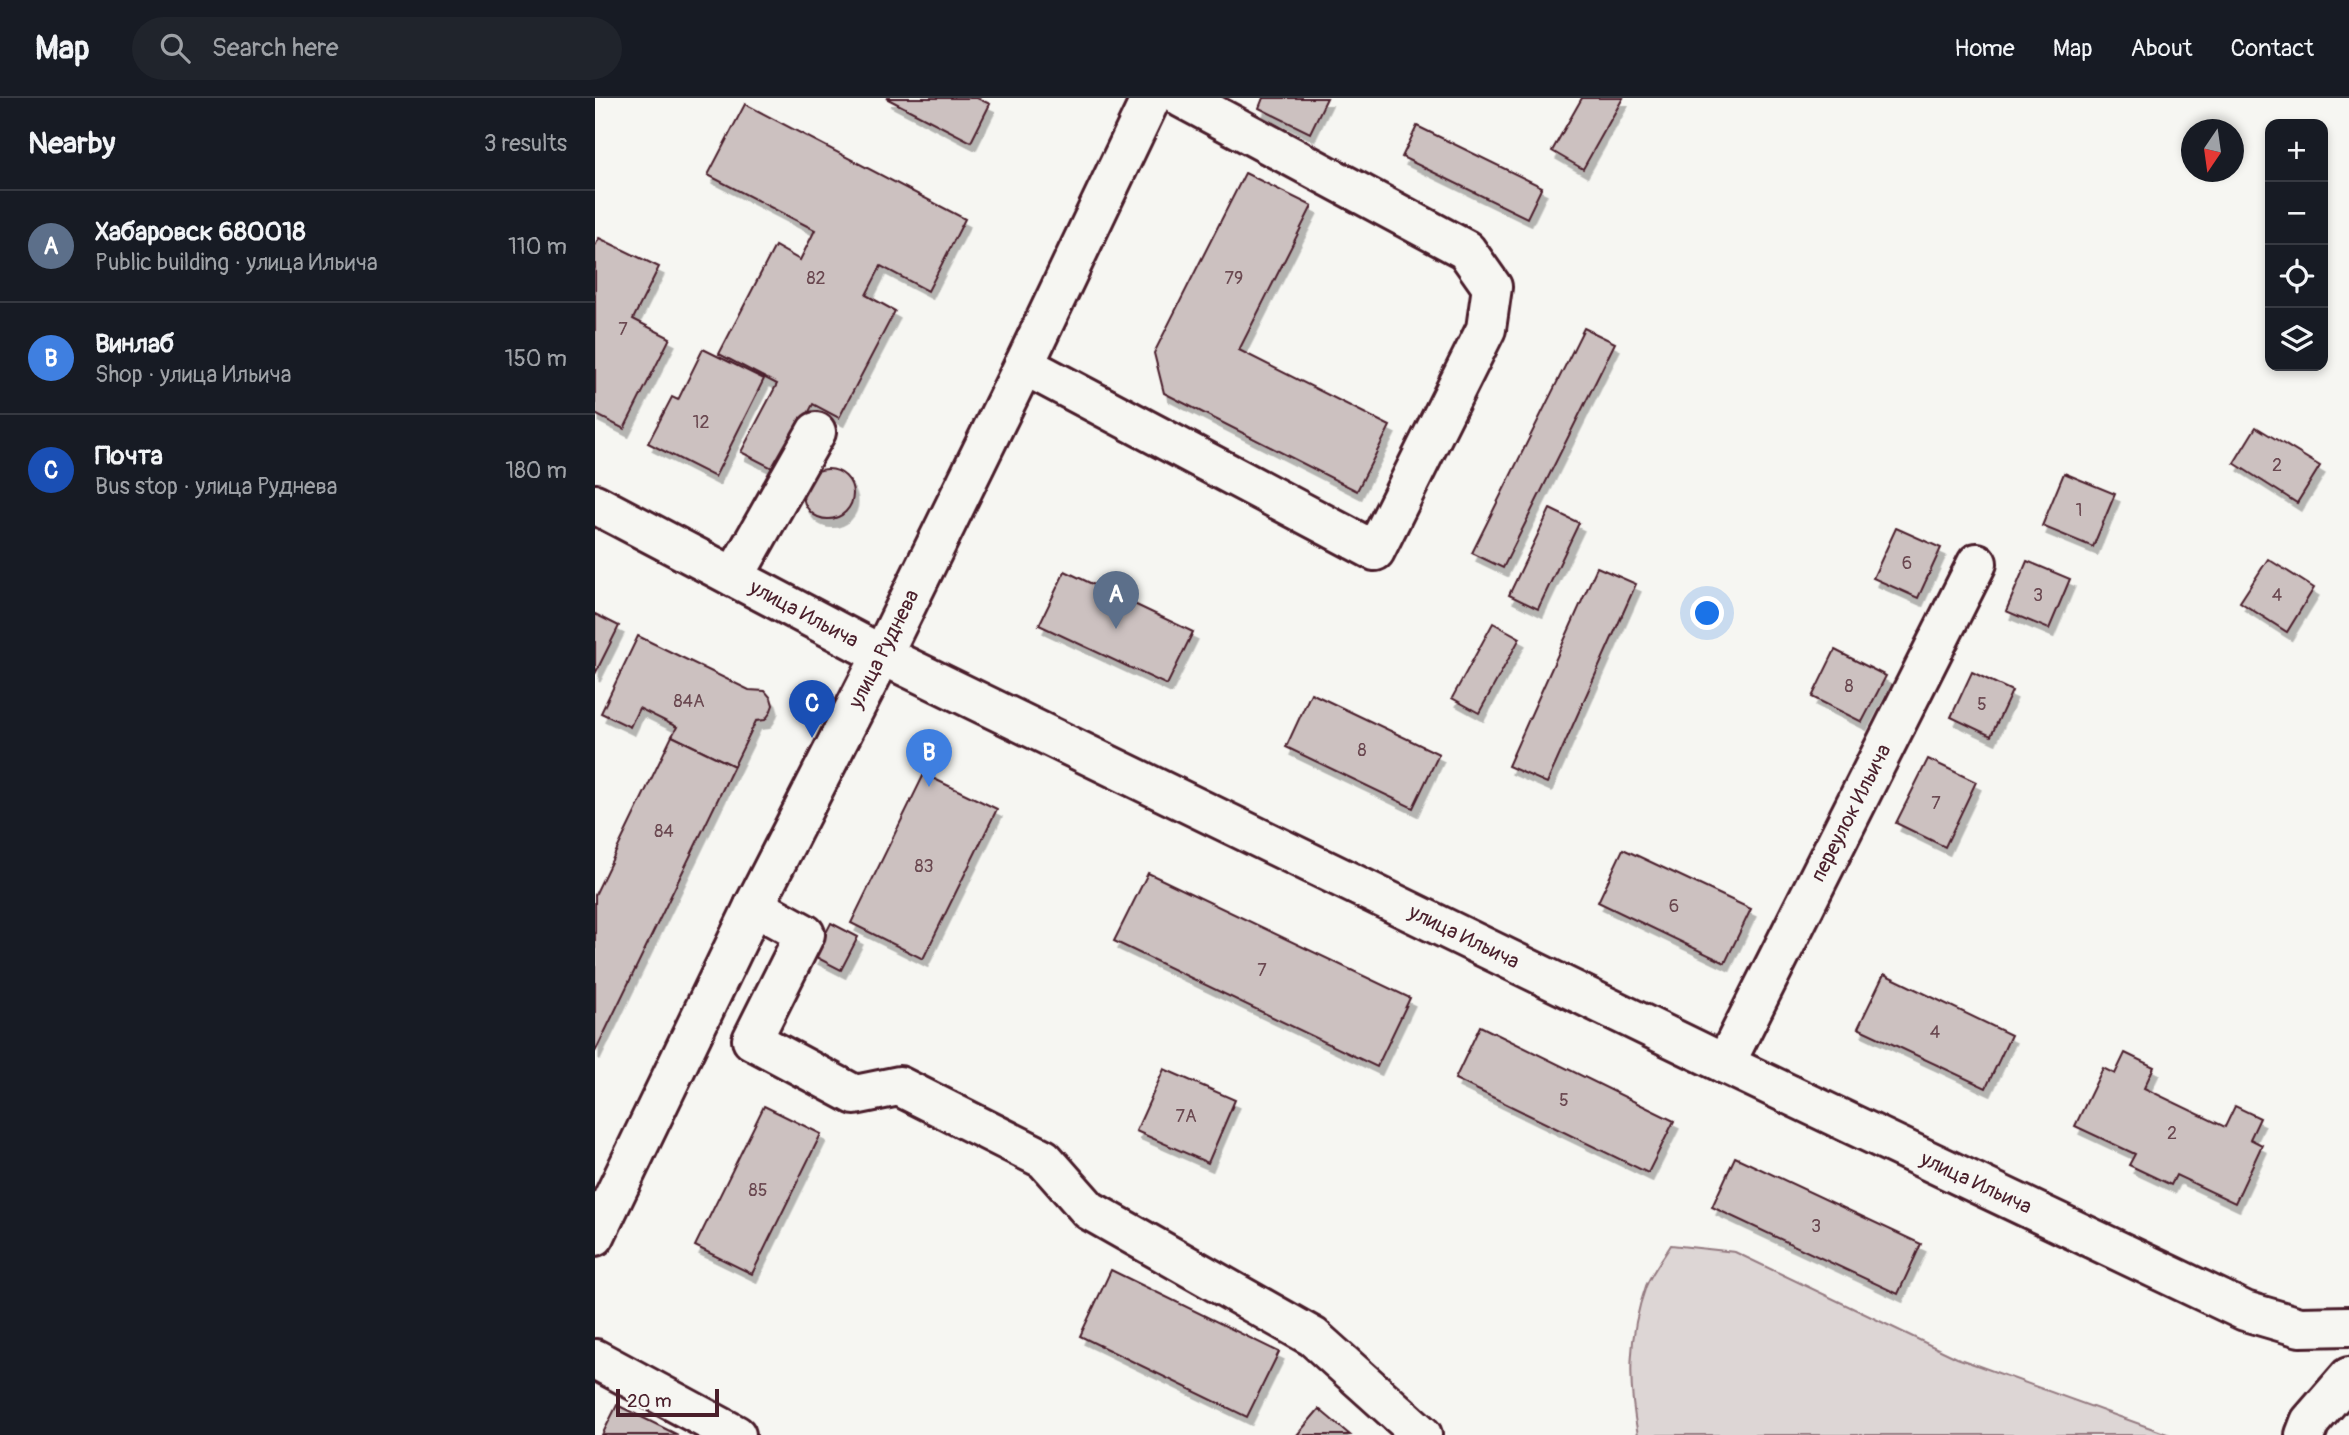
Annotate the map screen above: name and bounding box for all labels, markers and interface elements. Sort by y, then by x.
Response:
search box [132,17,622,80]
text: Map [35,28,90,69]
icon: search [156,29,194,67]
text: Search here [212,32,339,64]
text: Home [1954,34,2015,63]
text: Map [2053,34,2093,63]
text: About [2131,34,2193,63]
text: Contact [2231,34,2314,63]
north arrow [2181,119,2244,182]
map controls [2265,119,2328,371]
button: + [2265,119,2328,182]
text: Nearby [28,125,115,162]
text: 3 results [484,129,567,158]
button: − [2265,182,2328,245]
text: Хабаровск 680018 [95,216,306,248]
text: A [44,232,58,261]
text: 110 m [508,232,567,261]
button: locate [2265,245,2328,308]
text: Public building · улица Ильича [95,248,378,277]
house number: 82 [806,267,826,290]
house number: 79 [1225,267,1243,290]
button: layers [2265,308,2328,371]
house number: 7 [618,318,628,341]
text: Винлаб [95,328,174,360]
text: B [44,344,58,373]
text: 150 m [504,344,567,373]
text: Shop · улица Ильича [95,360,291,389]
house number: 12 [692,411,710,434]
text: Почта [95,440,163,472]
house number: 2 [2272,454,2282,477]
text: C [44,456,58,485]
text: 180 m [505,456,567,485]
text: Bus stop · улица Руднева [95,472,337,501]
house number: 1 [2075,499,2083,522]
house number: 6 [1902,552,1912,575]
pin: A [1093,571,1139,629]
street label: улица Ильича [744,573,863,654]
house number: 3 [2033,584,2043,607]
house number: 4 [2272,584,2283,607]
street label: улица Руднева [842,585,925,714]
your location [1690,596,1724,630]
house number: 8 [1844,675,1854,698]
pin: C [789,680,835,738]
house number: 84А [673,690,705,713]
house number: 5 [1977,693,1987,716]
pin: B [906,729,952,787]
house number: 8 [1357,739,1367,762]
street label: переулок Ильича [1805,740,1897,886]
house number: 7 [1931,792,1941,815]
house number: 84 [654,820,674,843]
house number: 83 [914,855,934,878]
house number: 6 [1669,895,1679,918]
street label: улица Ильича [1403,898,1524,975]
house number: 7 [1257,959,1267,982]
house number: 4 [1930,1021,1941,1044]
house number: 5 [1559,1089,1569,1112]
house number: 7А [1175,1105,1197,1128]
house number: 2 [2167,1122,2177,1145]
street label: улица Ильича [1915,1145,2036,1221]
house number: 85 [749,1179,767,1202]
house number: 3 [1811,1215,1821,1238]
scale bar [616,1386,719,1418]
text: 20 m [627,1389,672,1413]

